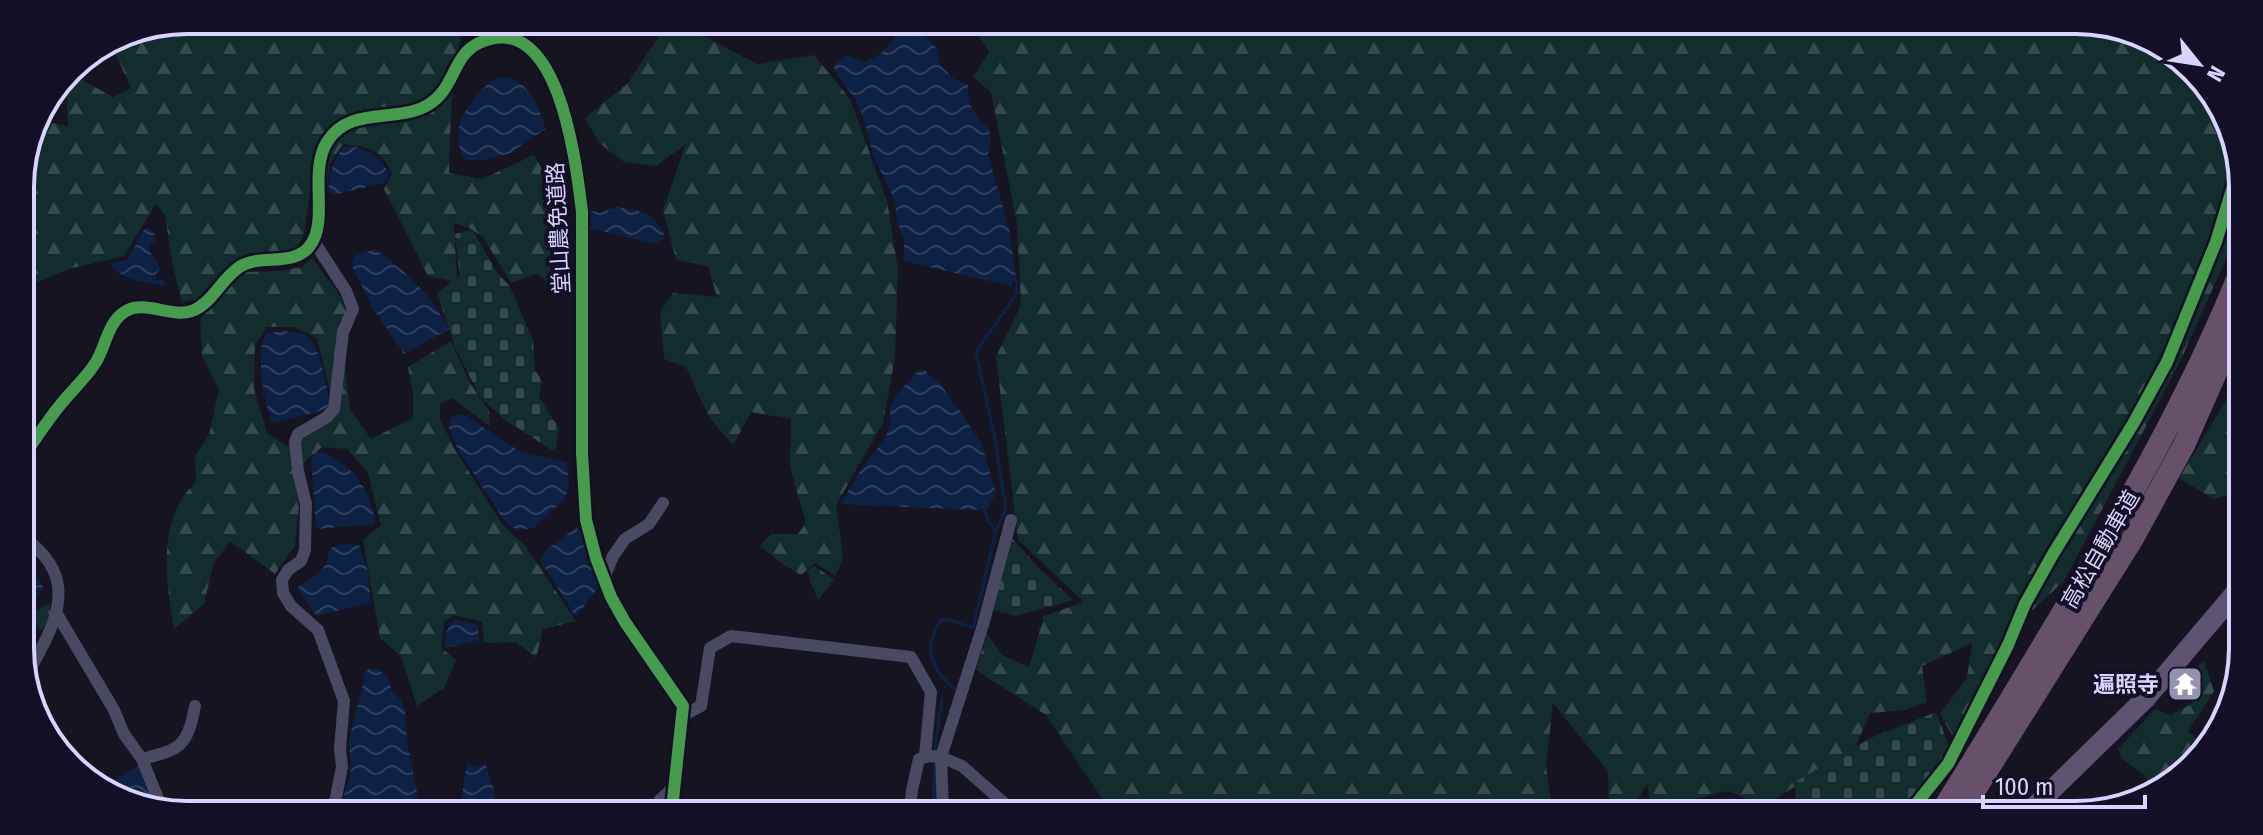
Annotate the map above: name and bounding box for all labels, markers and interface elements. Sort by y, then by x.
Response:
north arrow [2159,24,2239,104]
text: N [2201,61,2231,86]
street label: 堂山農免道路 [542,161,575,295]
street label: 高松自動車道 [2056,485,2145,613]
temple icon: 遍照寺 [2166,665,2204,703]
place label: 遍照寺 [2093,671,2159,698]
scale bar [1983,759,2145,809]
text: 100 m [1995,773,2053,801]

